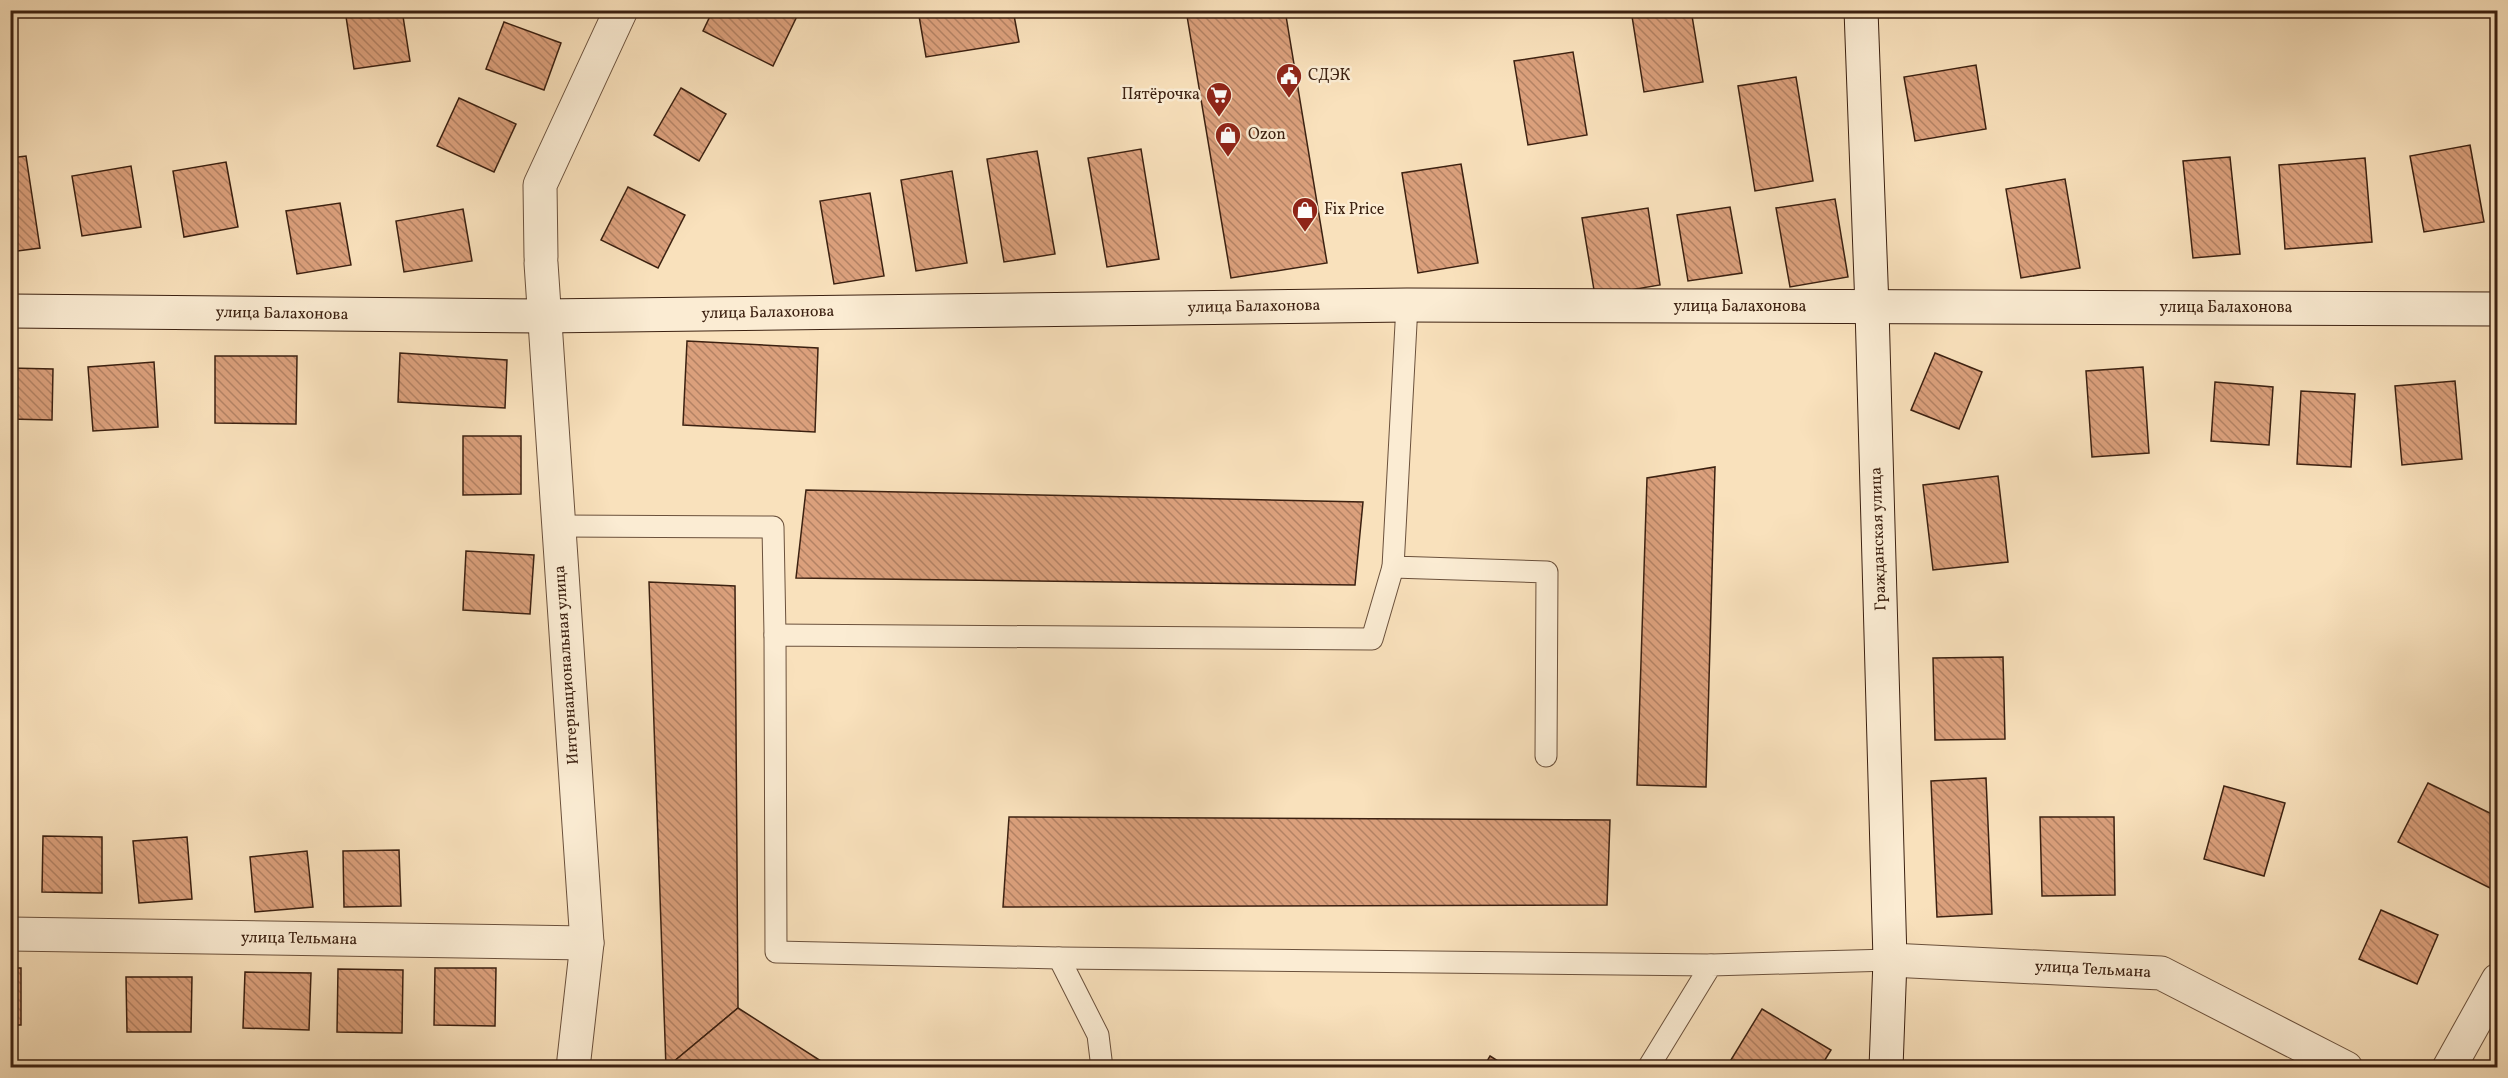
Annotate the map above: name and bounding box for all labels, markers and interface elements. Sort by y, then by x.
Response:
public building icon: СДЭК [1274,61,1304,99]
place label: СДЭК [1308,65,1351,87]
supermarket icon: Пятёрочка [1204,80,1234,118]
place label: Пятёрочка [1122,84,1200,106]
shop icon: Ozon [1213,120,1243,158]
place label: Ozon [1248,124,1286,146]
shop icon: Fix Price [1290,195,1320,233]
place label: Fix Price [1324,199,1384,221]
street label: улица Балахонова [1187,295,1321,319]
street label: улица Балахонова [1674,296,1807,318]
street label: улица Балахонова [2160,297,2293,319]
street label: улица Балахонова [701,301,835,325]
street label: улица Балахонова [215,302,349,326]
street label: Гражданская улица [1865,467,1893,611]
street label: Интернациональная улица [549,565,585,765]
street label: улица Тельмана [241,927,357,951]
street label: улица Тельмана [2034,956,2152,984]

